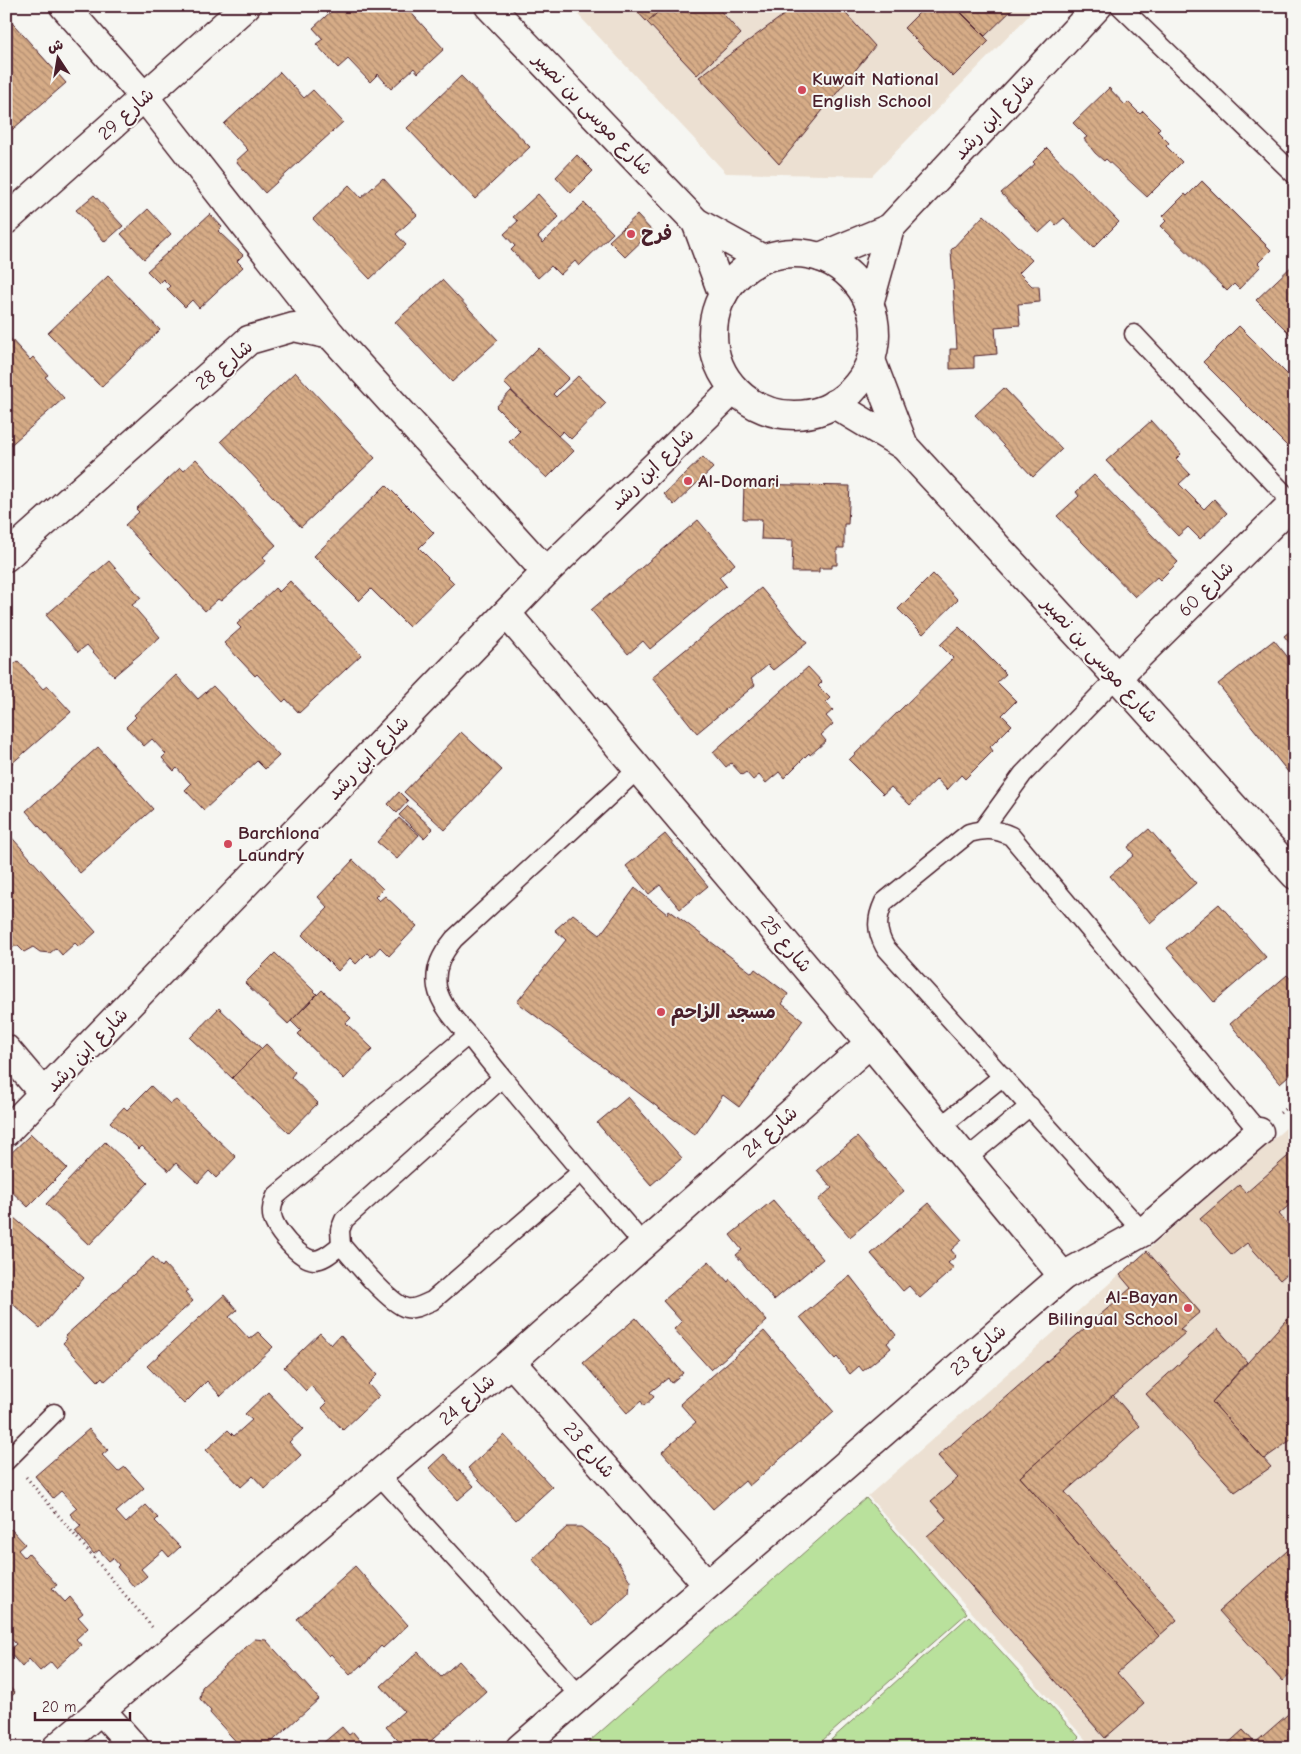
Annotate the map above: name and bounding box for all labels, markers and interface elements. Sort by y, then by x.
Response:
north arrow [32,32,82,82]
text: ش [46,36,65,56]
street label: شارع موسى بن نصير [526,47,657,181]
place label: Kuwait National English School [812,68,939,112]
street label: شارع ابن رشد [949,70,1040,165]
street label: شارع 29 [94,83,160,146]
marker: Kuwait National English School [796,84,808,96]
place label: فرح [641,223,672,246]
marker: فرح [625,228,637,240]
street label: شارع 28 [191,335,258,396]
street label: شارع ابن رشد [605,423,700,516]
place label: Al-Domari [698,470,779,492]
marker: Al-Domari [682,475,694,487]
street label: شارع 60 [1174,557,1240,623]
street label: شارع موسى بن نصير [1035,591,1162,729]
street label: شارع ابن رشد [322,711,415,806]
place label: Barchlona Laundry [238,822,320,866]
marker: Barchlona Laundry [222,838,234,850]
street label: شارع 25 [754,911,816,978]
place label: مسجد الزاحم [671,1001,776,1026]
street label: شارع ابن رشد [41,1003,134,1098]
marker: مسجد الزاحم [655,1006,667,1018]
street label: شارع 24 [738,1102,803,1164]
place label: Al-Bayan Bilingual School [1048,1286,1178,1330]
marker: Al-Bayan Bilingual School [1182,1302,1194,1314]
street label: شارع 23 [945,1320,1012,1382]
street label: شارع 24 [435,1370,501,1432]
street label: شارع 23 [557,1417,619,1484]
scale bar [35,1689,130,1721]
text: 20 m [42,1698,76,1716]

